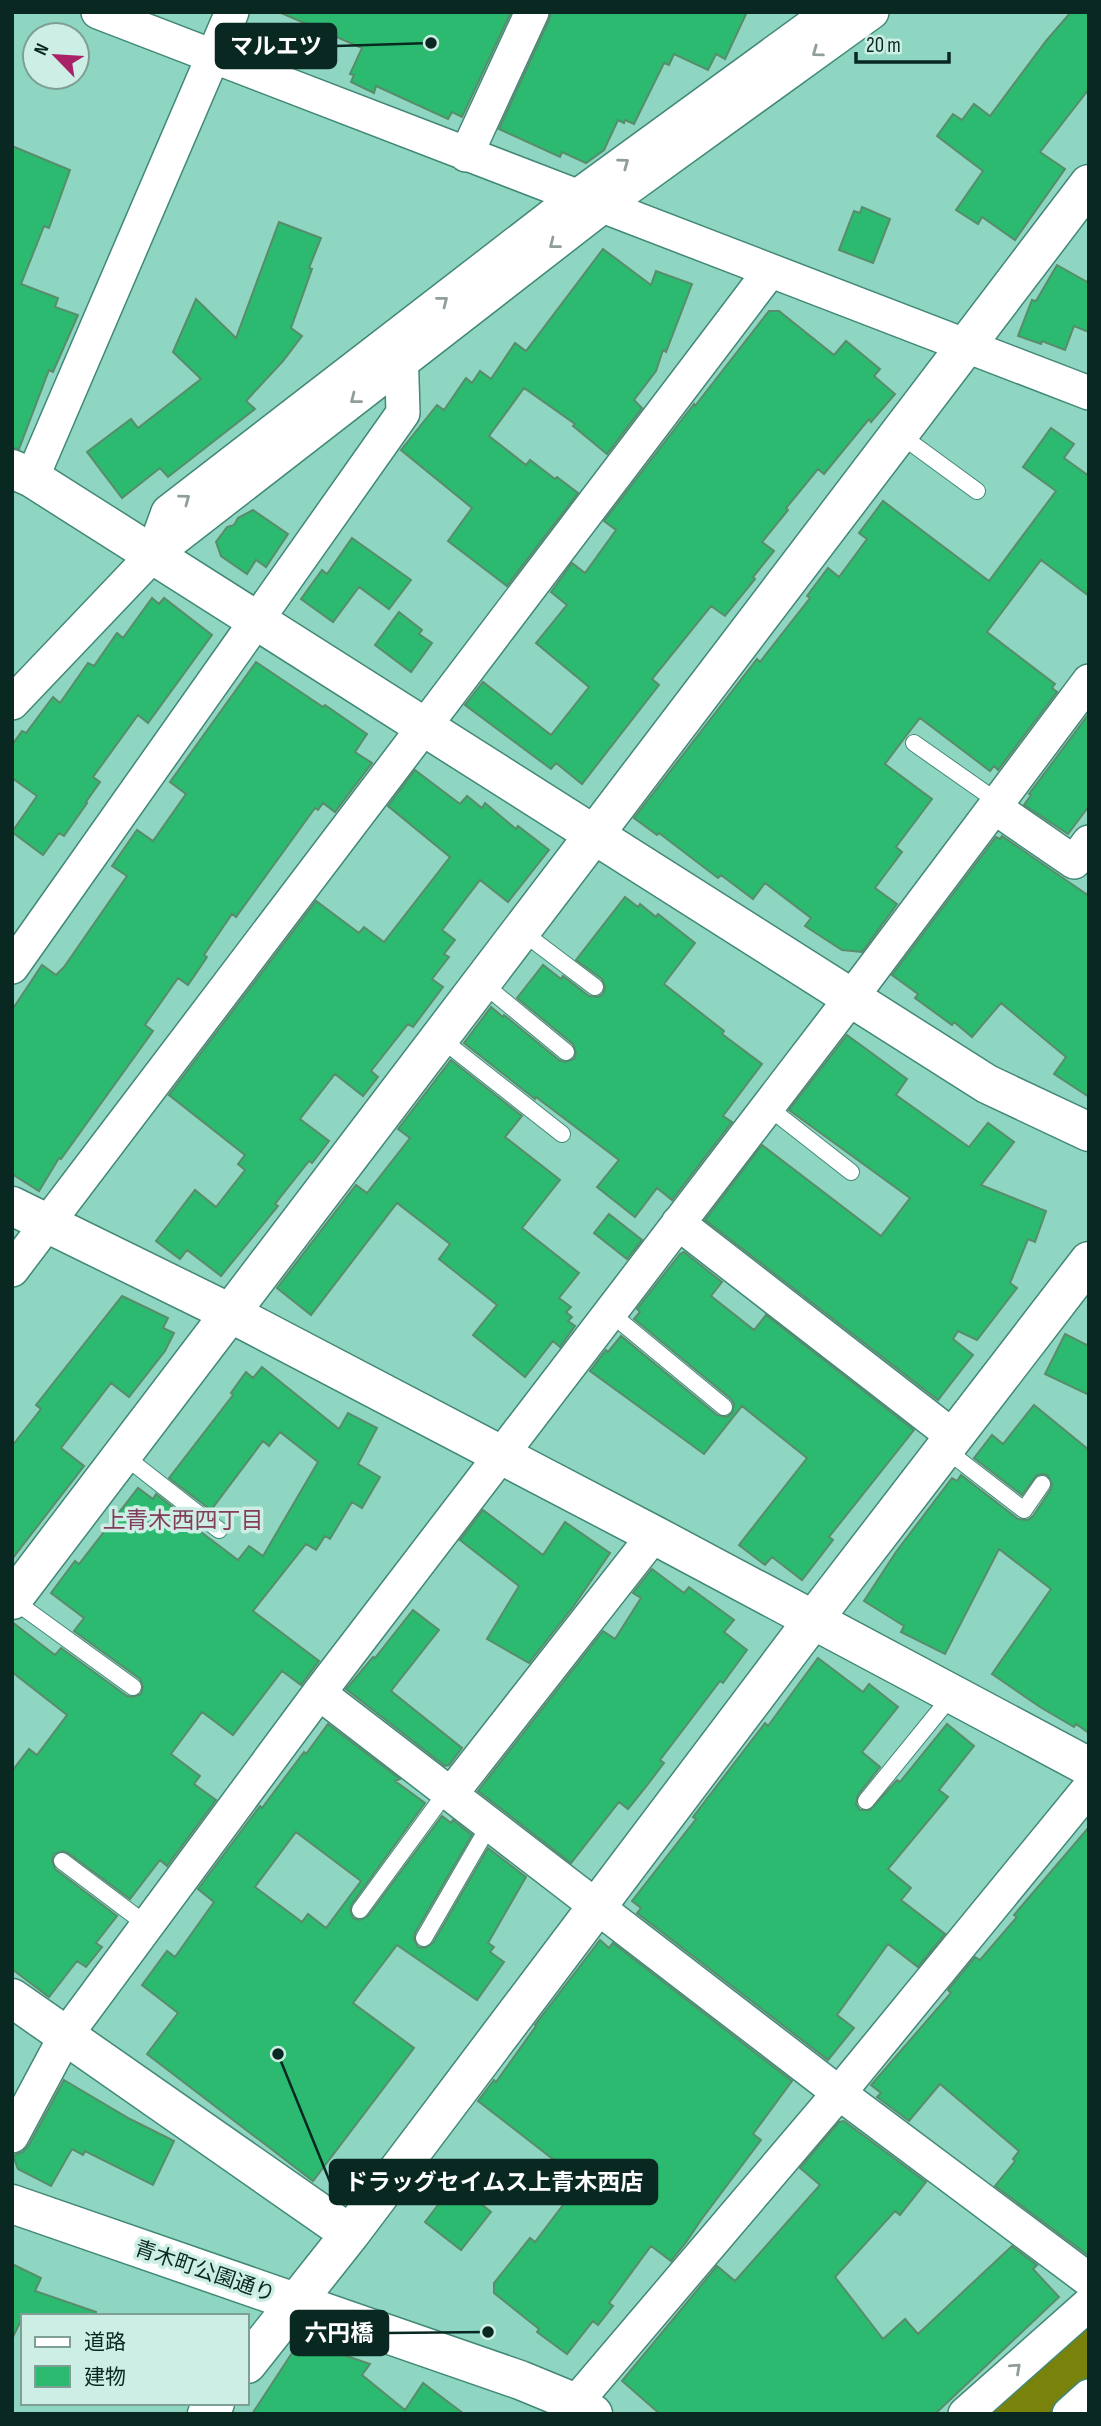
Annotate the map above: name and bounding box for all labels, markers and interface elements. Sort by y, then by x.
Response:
north arrow [21,21,91,91]
scale bar [856,21,949,65]
callout: マルエツ [216,24,336,68]
text: マルエツ [230,33,322,61]
text: 20 m [866,33,901,58]
text: N [29,40,55,59]
one-way arrow [812,44,824,56]
one-way arrow [616,158,629,171]
one-way arrow [549,236,561,249]
one-way arrow [435,296,448,309]
one-way arrow [350,390,362,403]
one-way arrow [177,495,190,507]
district label: 上青木西四丁目 [103,1507,264,1535]
callout: ドラッグセイムス上青木西店 [330,2160,657,2204]
text: ドラッグセイムス上青木西店 [345,2169,643,2197]
street label: 青木町公園通り [131,2236,278,2307]
callout: 六円橋 [291,2311,388,2355]
legend [21,2314,248,2405]
text: 六円橋 [305,2320,374,2348]
text: 道路 [84,2330,126,2355]
one-way arrow [1007,2364,1020,2377]
text: 建物 [84,2365,126,2390]

